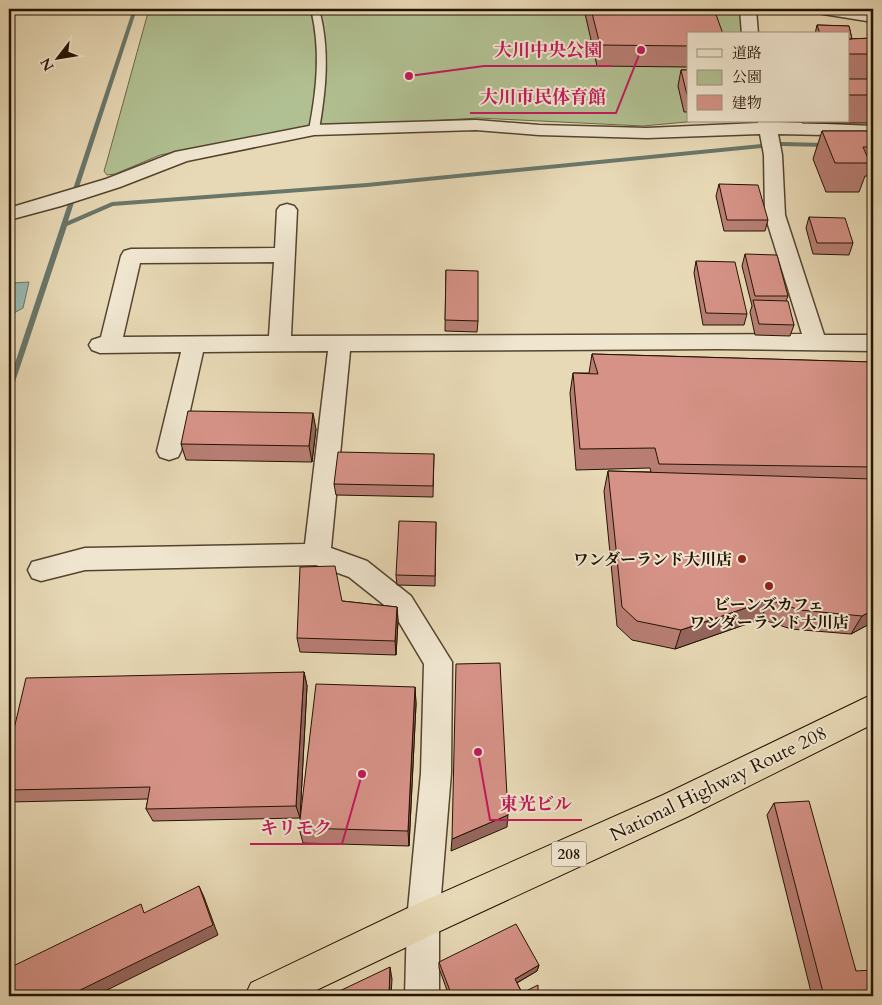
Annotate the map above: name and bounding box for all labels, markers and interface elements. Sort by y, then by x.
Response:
north arrow [32,32,82,82]
legend [687,32,850,122]
callout: 大川中央公園 [484,33,612,66]
text: 大川中央公園 [494,38,602,63]
text: 道路 [732,43,762,63]
text: N [36,54,59,75]
text: 公園 [732,67,762,87]
callout: 大川市民体育館 [470,80,616,113]
text: 大川市民体育館 [480,85,606,110]
text: 建物 [732,93,762,113]
place label: ワンダーランド大川店 [573,549,732,571]
marker: ワンダーランド大川店 [736,553,748,565]
marker: ビーンズカフェ ワンダーランド大川店 [763,580,775,592]
place label: ビーンズカフェ ワンダーランド大川店 [689,594,849,634]
street label: National Highway Route 208 [605,720,831,848]
callout: 東光ビル [490,787,582,820]
text: 東光ビル [500,792,572,817]
callout: キリモク [250,811,342,844]
text: キリモク [260,816,332,841]
road number: 208 [552,842,586,866]

